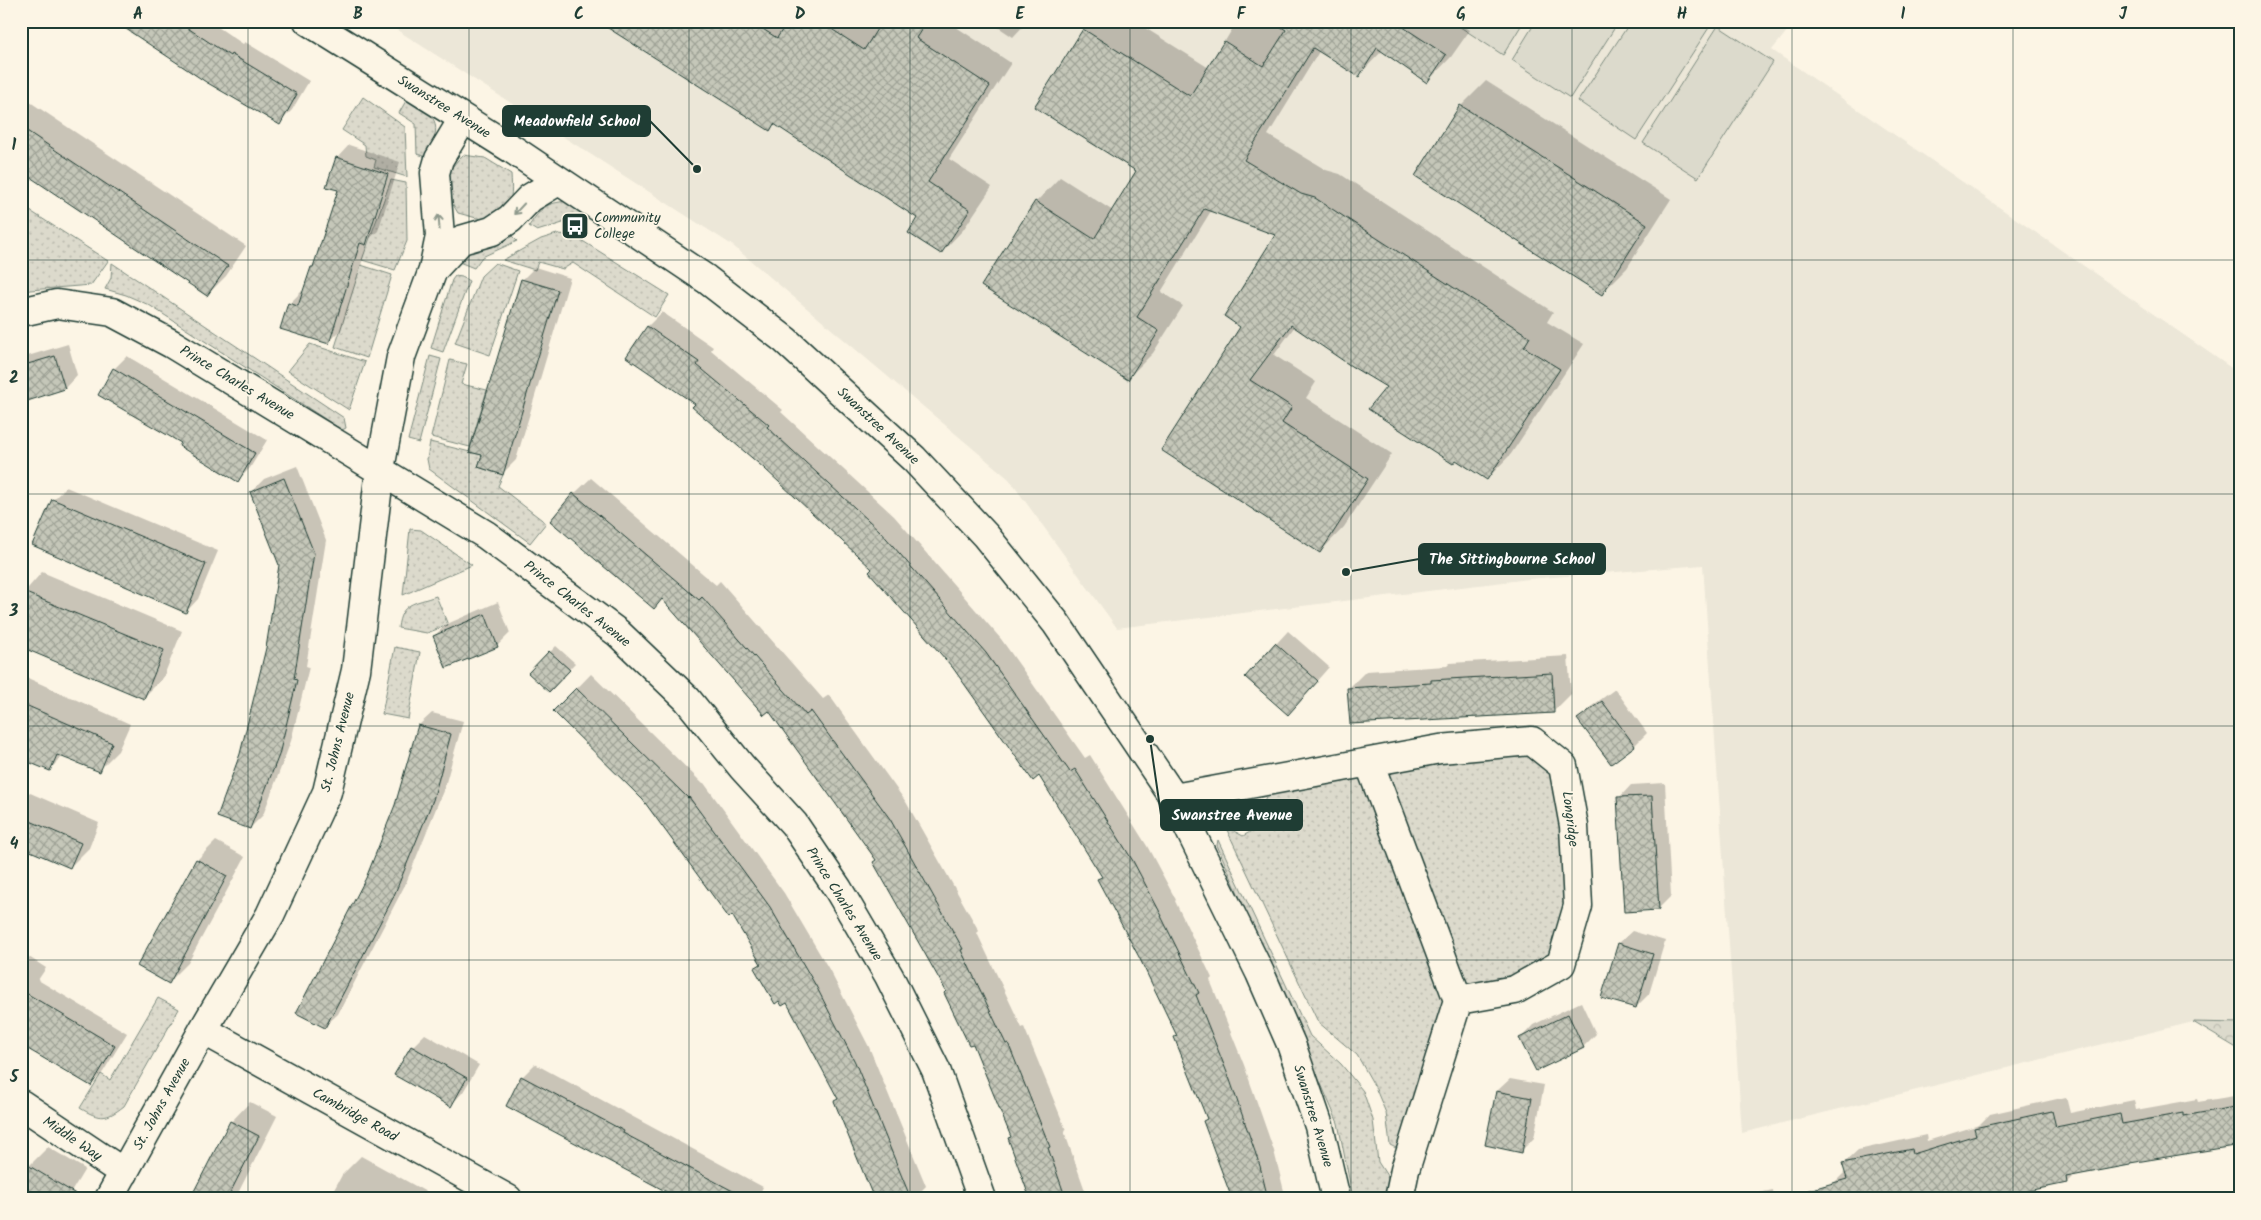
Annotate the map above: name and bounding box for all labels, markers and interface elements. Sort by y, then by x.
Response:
text: A [133,2,143,27]
text: B [353,2,363,27]
text: C [574,2,584,27]
text: D [795,2,806,27]
text: E [1016,2,1026,27]
text: F [1237,2,1247,27]
text: G [1456,2,1466,27]
text: H [1677,2,1687,27]
text: I [1901,2,1906,27]
text: J [2119,2,2128,27]
street label: Swanstree Avenue [393,69,496,145]
callout: Meadowfield School [503,106,650,136]
text: Meadowfield School [514,110,640,134]
text: 1 [12,133,17,158]
one-way arrow [513,203,525,216]
place label: Community College [594,207,661,245]
bus stop icon: Community College [560,211,590,241]
one-way arrow [434,214,443,230]
street label: Prince Charles Avenue [175,340,299,426]
text: 2 [9,366,19,391]
street label: Swanstree Avenue [832,382,925,471]
callout: The Sittingbourne School [1419,544,1605,574]
text: The Sittingbourne School [1429,548,1595,572]
street label: Prince Charles Avenue [519,555,636,653]
text: 3 [9,599,19,624]
street label: St. Johns Avenue [315,689,361,794]
street label: Longridge [1556,790,1584,849]
callout: Swanstree Avenue [1161,800,1302,830]
text: Swanstree Avenue [1172,804,1293,828]
text: 4 [10,832,19,857]
street label: Prince Charles Avenue [800,843,888,966]
street label: St. Johns Avenue [128,1053,197,1154]
street label: Swanstree Avenue [1287,1062,1339,1171]
text: 5 [9,1065,20,1090]
street label: Cambridge Road [308,1082,403,1148]
street label: Middle Way [38,1111,107,1167]

